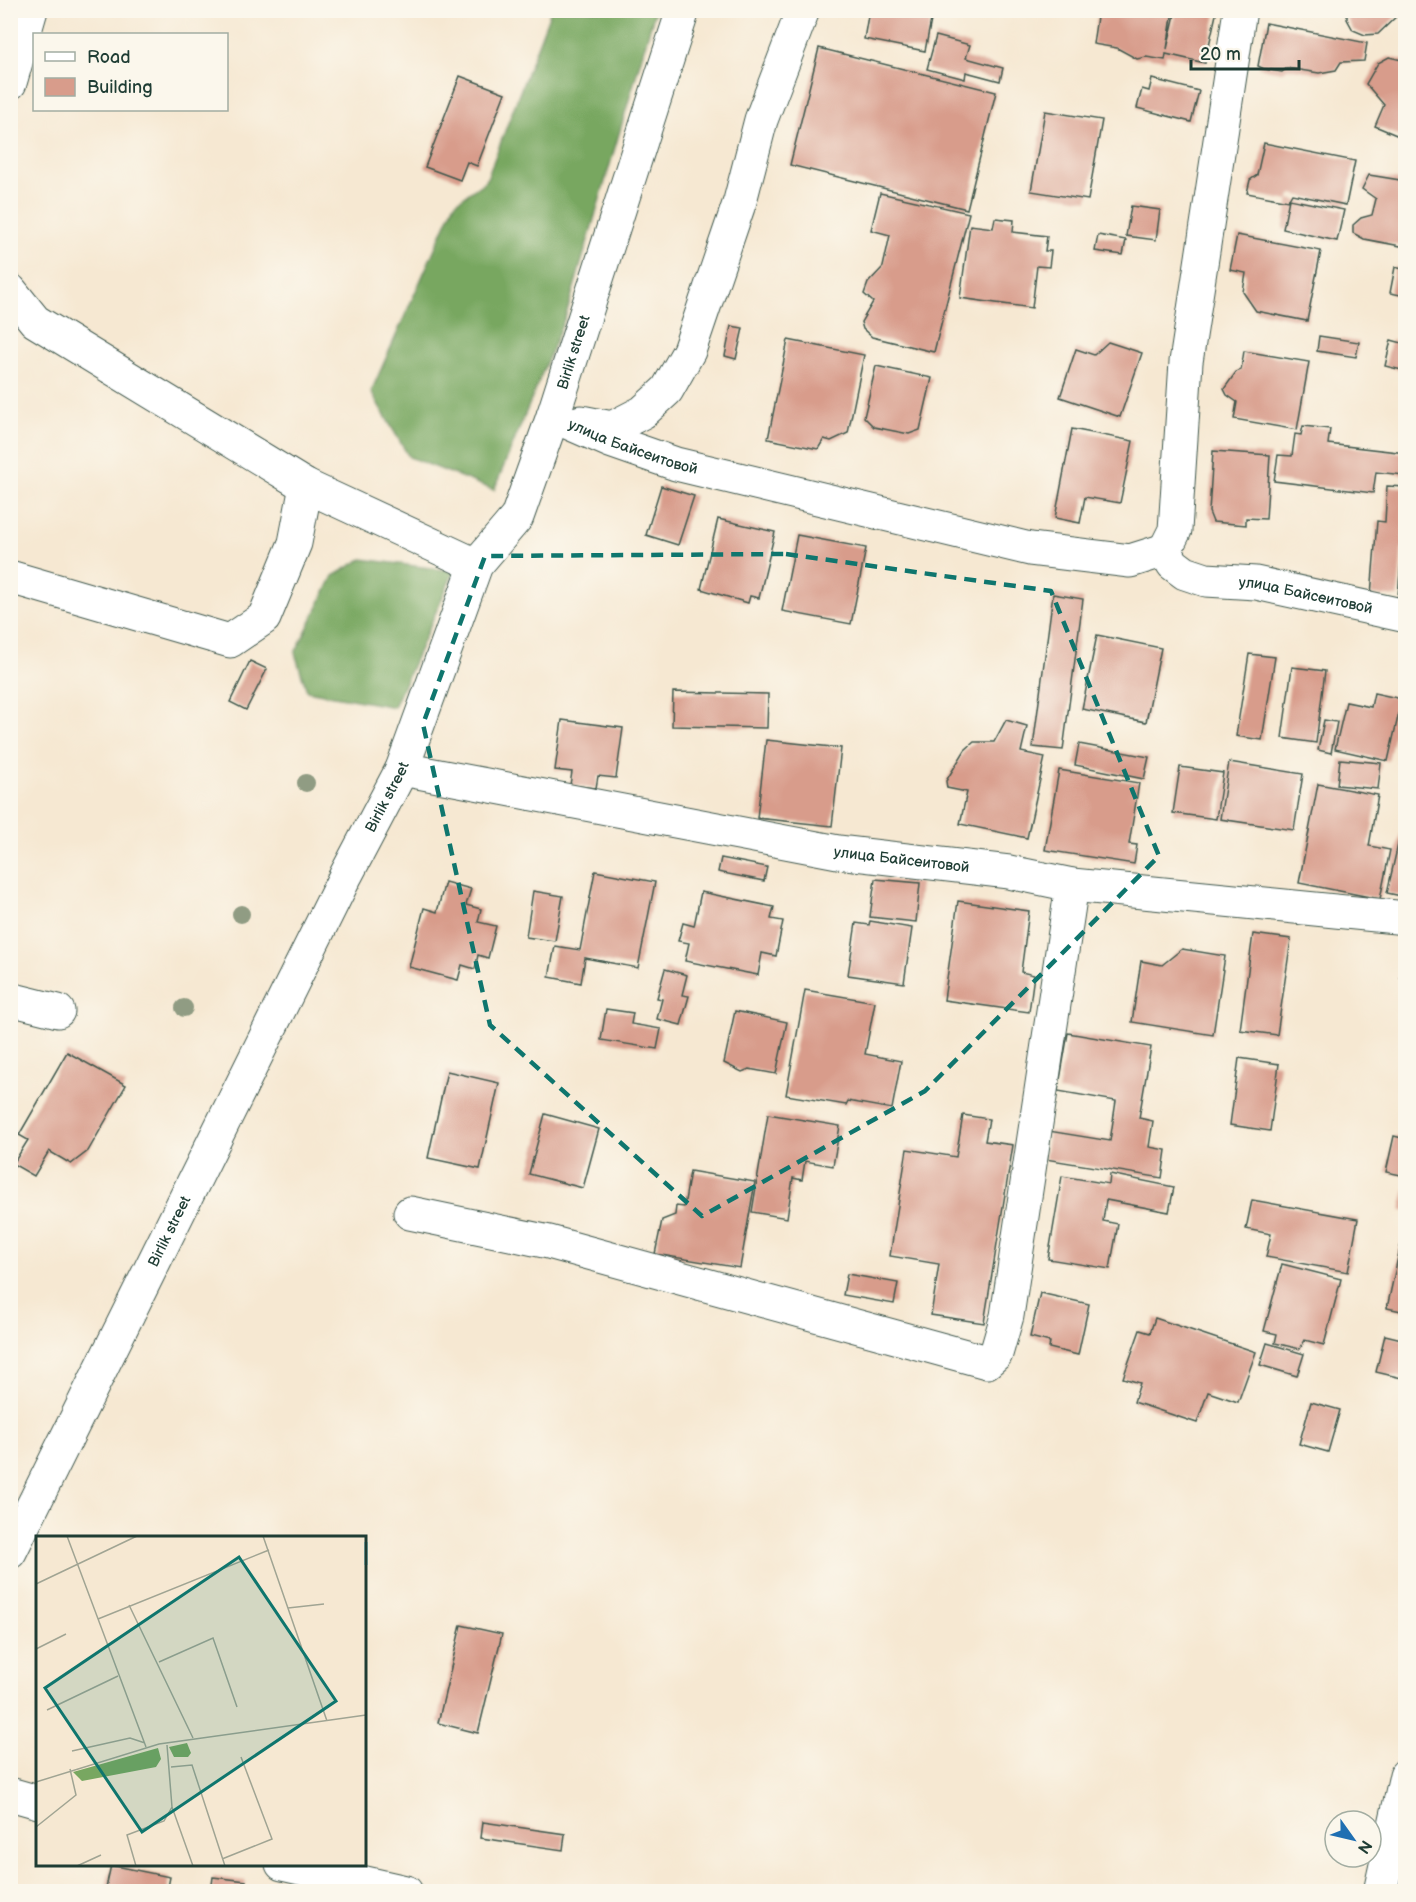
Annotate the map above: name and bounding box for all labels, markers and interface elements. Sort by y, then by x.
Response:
legend [33,33,228,111]
scale bar [1191,33,1299,71]
text: 20 m [1200,44,1241,65]
text: Road [87,47,131,68]
text: Building [87,77,153,98]
street label: Birlik street [553,312,594,392]
street label: улица Байсеитовой [565,414,700,478]
street label: улица Байсеитовой [1238,572,1374,618]
street label: Birlik street [361,759,413,836]
street label: улица Байсеитовой [832,842,971,877]
street label: Birlik street [144,1192,195,1270]
inset map [36,1536,366,1866]
north arrow [1323,1809,1383,1869]
text: N [1353,1836,1375,1857]

